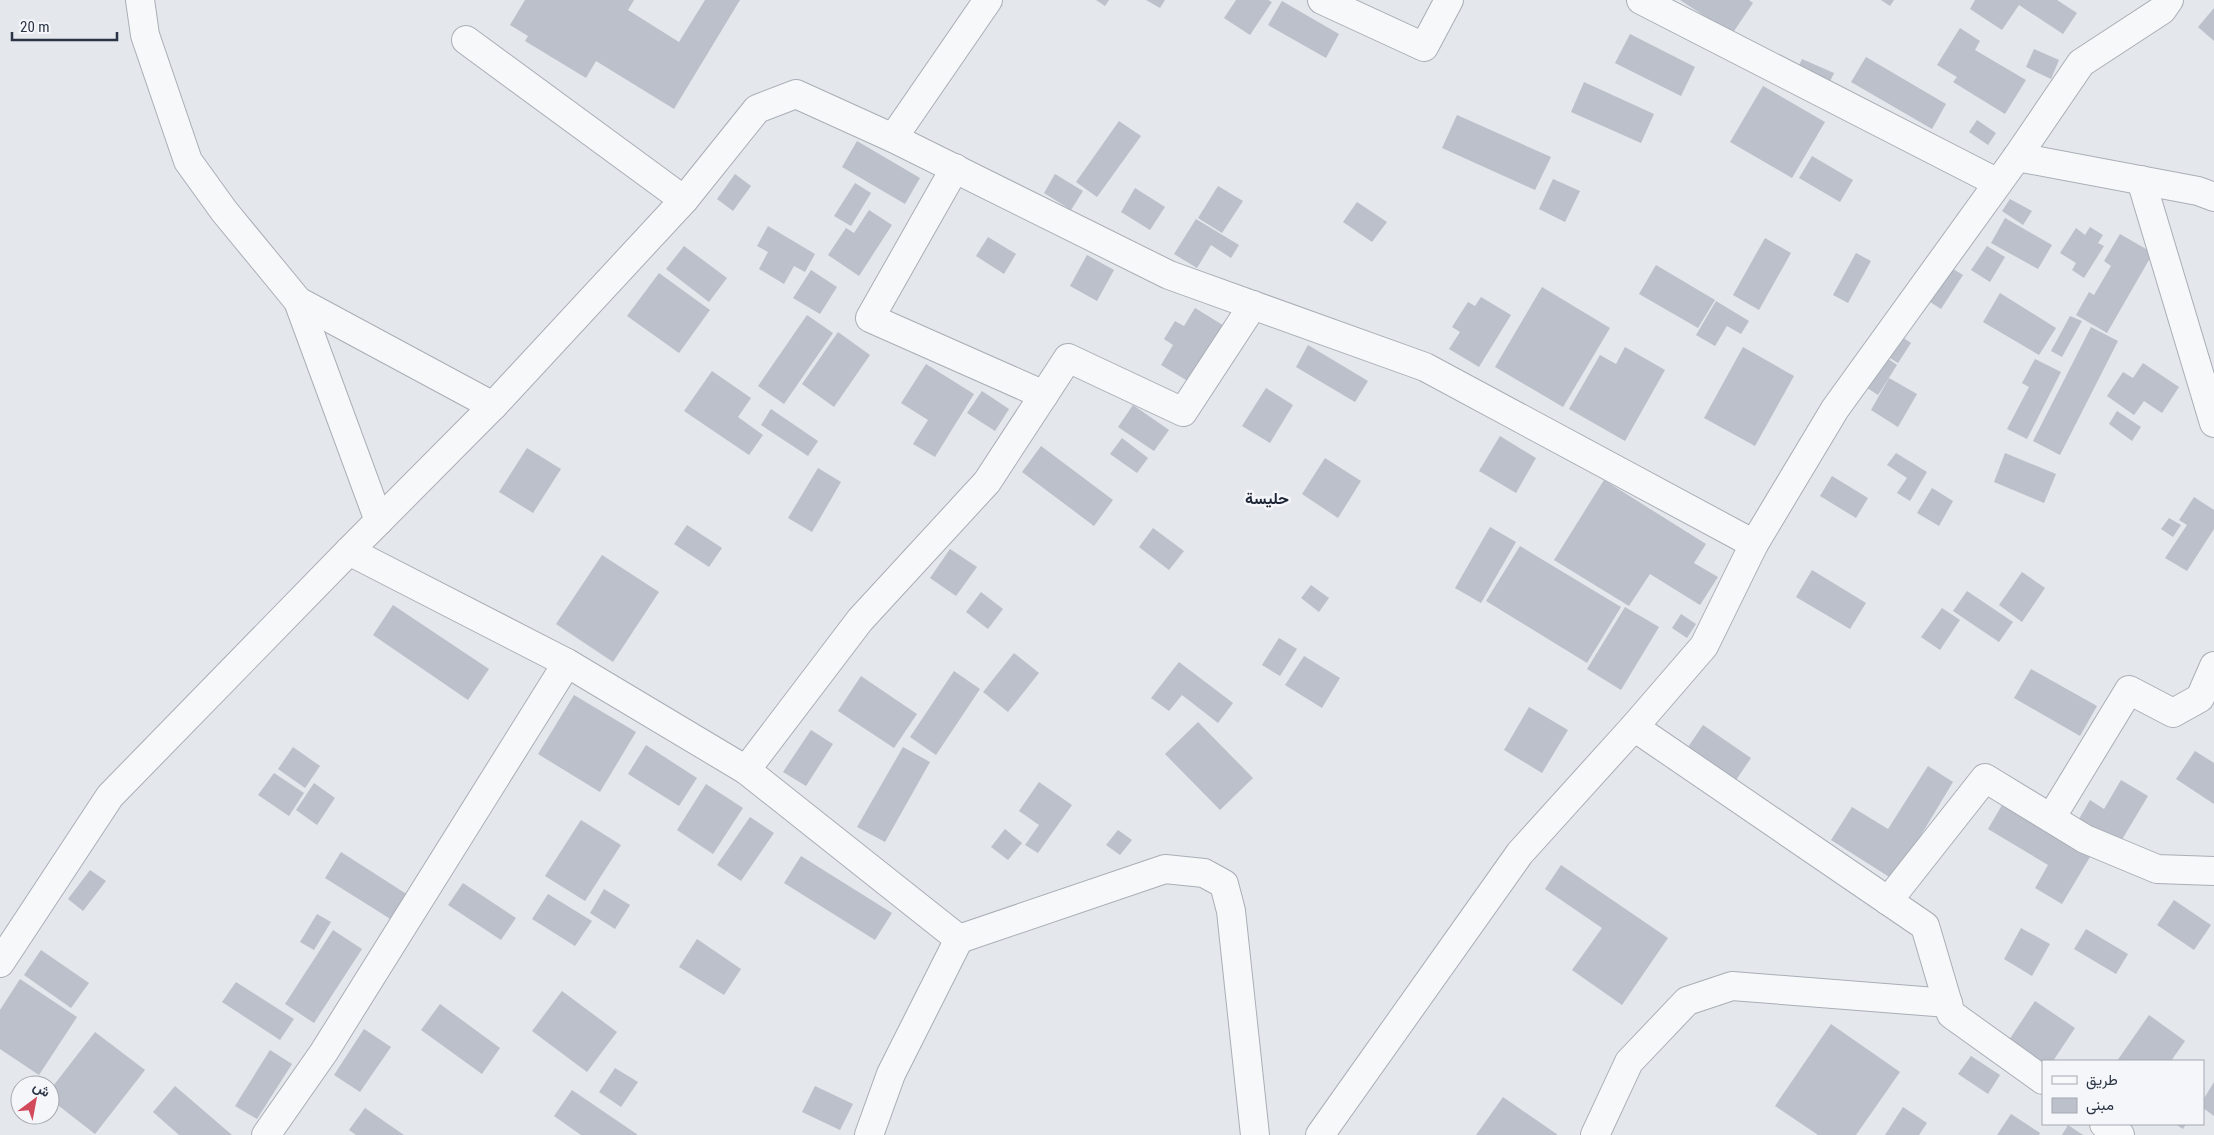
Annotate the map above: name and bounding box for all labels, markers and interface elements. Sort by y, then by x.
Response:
scale bar [12,10,118,42]
text: 20 m [20,18,50,36]
district label: حليسة [1245,489,1289,508]
legend [2042,1060,2204,1125]
text: طريق [2086,1071,2118,1090]
north arrow [10,1075,60,1125]
text: ش [30,1078,53,1101]
text: مبنى [2086,1096,2114,1115]

